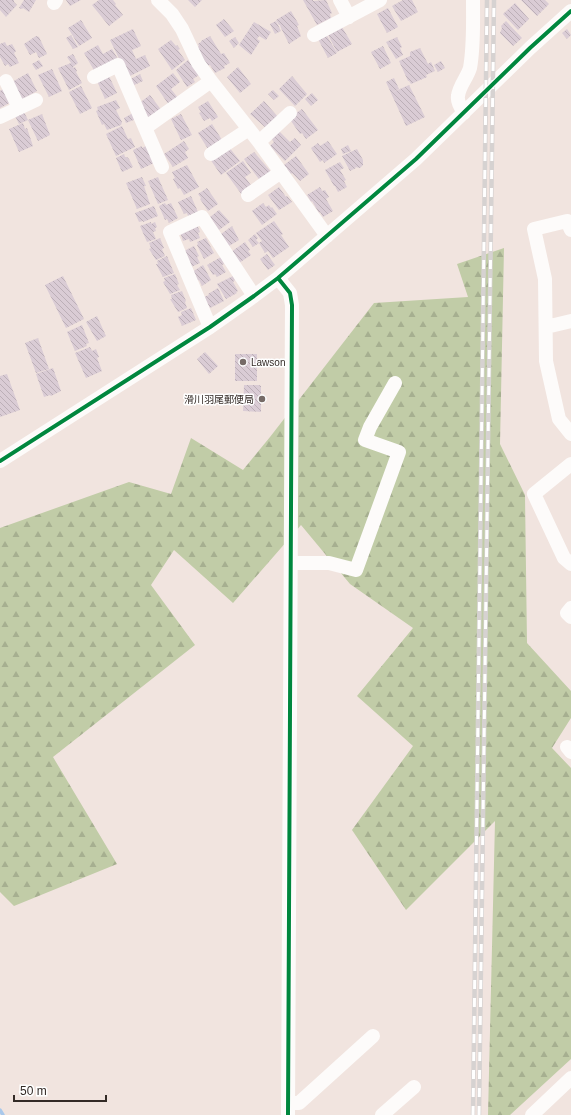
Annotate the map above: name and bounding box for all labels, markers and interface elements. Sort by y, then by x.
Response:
marker: Lawson [238,357,248,367]
place label: Lawson [251,357,285,368]
place label: 滑川羽尾郵便局 [184,394,254,405]
marker: 滑川羽尾郵便局 [257,394,267,404]
scale bar [14,1077,106,1103]
text: 50 m [20,1084,47,1098]

